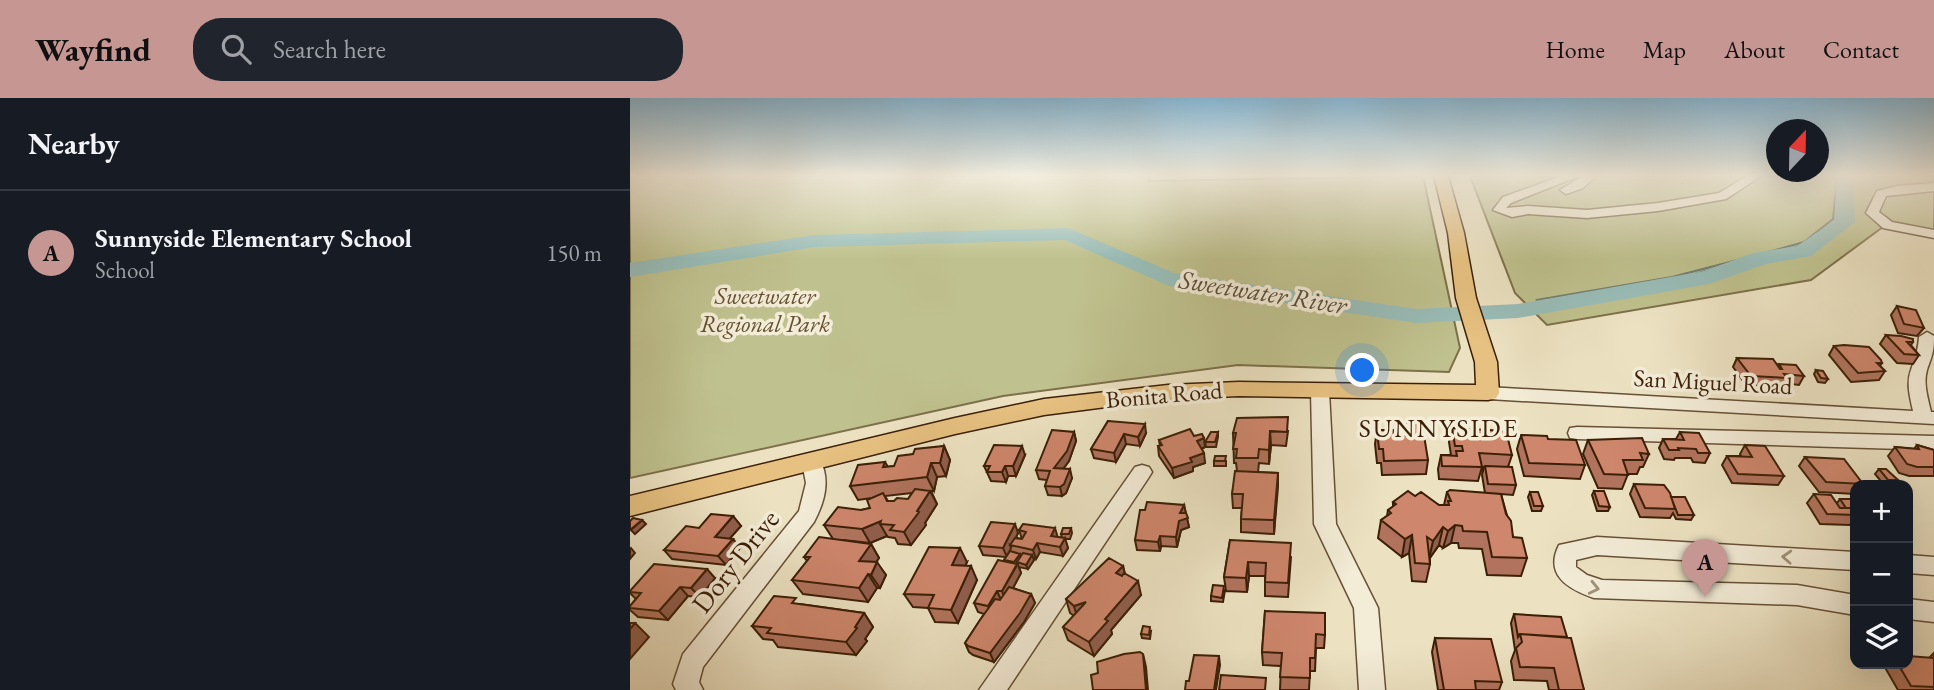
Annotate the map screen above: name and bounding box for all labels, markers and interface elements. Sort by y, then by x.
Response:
search box [193,18,683,81]
text: Wayfind [35,28,151,71]
icon: search [217,30,255,68]
text: Search here [273,32,386,66]
text: Home [1545,34,1605,65]
text: Map [1643,34,1686,65]
text: About [1724,34,1785,65]
text: Contact [1823,34,1899,65]
north arrow [1766,119,1829,182]
text: Nearby [28,124,120,163]
text: Sunnyside Elementary School [95,221,412,255]
text: A [43,238,59,268]
text: 150 m [546,238,602,268]
text: School [95,255,155,285]
water label: Sweetwater River [1176,262,1350,322]
park label: Sweetwater Regional Park [700,280,830,339]
your location [1345,353,1379,387]
street label: San Miguel Road [1633,362,1794,401]
street label: Bonita Road [1104,374,1224,415]
district label: SUNNYSIDE [1359,411,1519,445]
map controls [1850,480,1913,669]
button: + [1850,480,1913,543]
street label: Dory Drive [683,502,787,620]
pin: A [1682,539,1728,597]
button: − [1850,543,1913,606]
one-way arrow [1781,549,1792,564]
one-way arrow [1588,579,1600,594]
button: layers [1850,606,1913,669]

